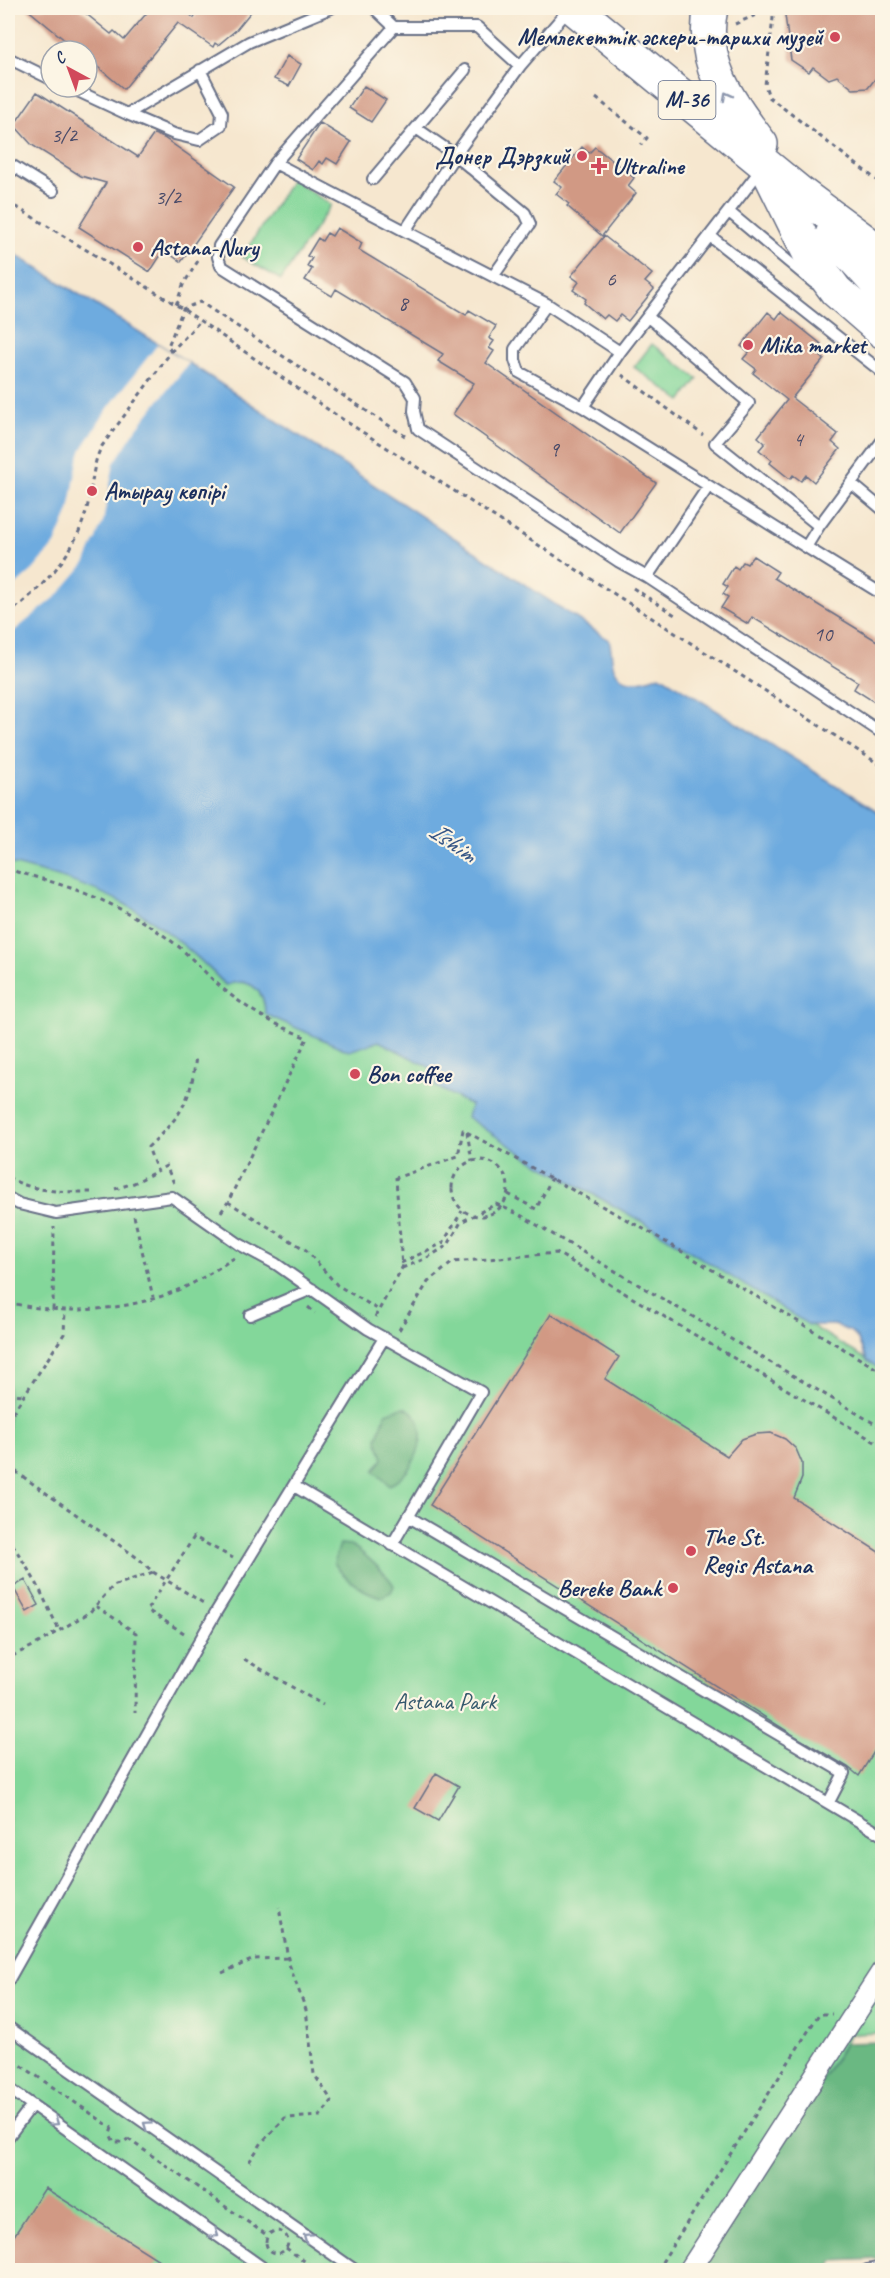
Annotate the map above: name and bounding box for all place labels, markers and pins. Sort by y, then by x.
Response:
place label: Мемлекеттік әскери-тарихи музей [517,22,825,53]
marker: Мемлекеттік әскери-тарихи музей [828,30,842,44]
place label: Донер Дэрзкий [435,141,572,172]
marker: Донер Дэрзкий [575,149,589,163]
place label: Ultraline [612,151,686,181]
marker: Ultraline [590,157,608,175]
place label: Astana-Nury [150,232,260,262]
marker: Astana-Nury [131,240,145,254]
place label: Mika market [760,330,869,360]
marker: Mika market [741,338,755,352]
place label: Атырау көпірі [104,476,228,506]
marker: Атырау көпірі [85,484,99,498]
place label: Bon coffee [367,1059,452,1089]
marker: Bon coffee [348,1067,362,1081]
place label: The St. Regis Astana [703,1522,814,1580]
marker: The St. Regis Astana [684,1544,698,1558]
place label: Bereke Bank [558,1573,663,1603]
marker: Bereke Bank [666,1581,680,1595]

